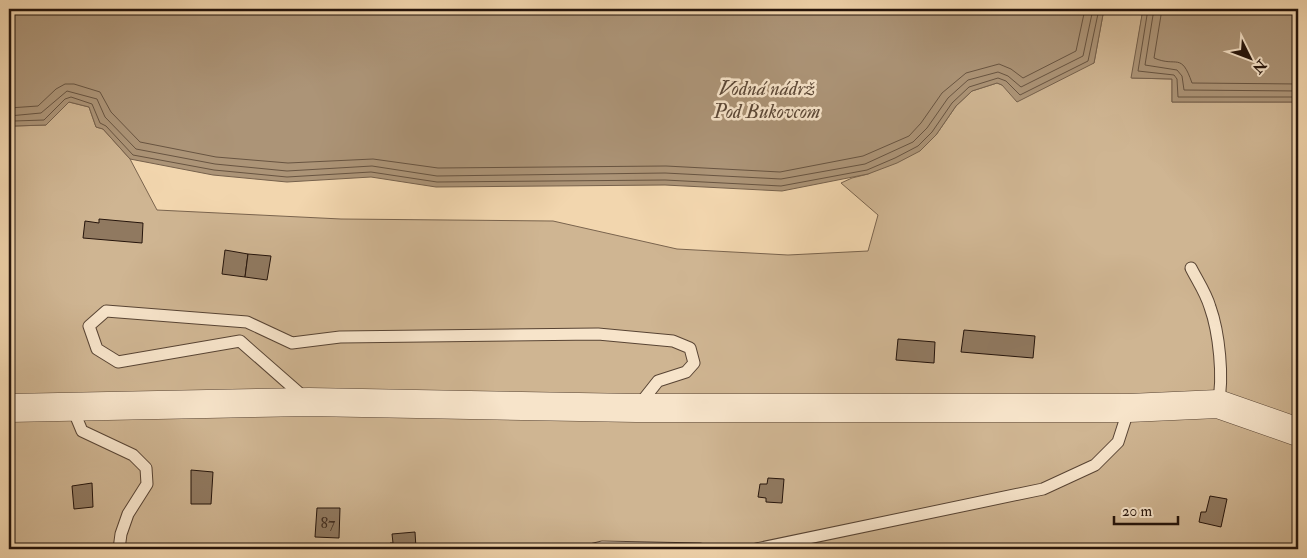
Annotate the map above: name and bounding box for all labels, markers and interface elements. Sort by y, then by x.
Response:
north arrow [1224,32,1274,82]
text: N [1248,55,1270,77]
water label: Vodná nádrž Pod Bukovcom [713,76,820,124]
scale bar [1114,493,1178,525]
text: 20 m [1122,502,1152,521]
house number: 87 [321,513,336,533]

